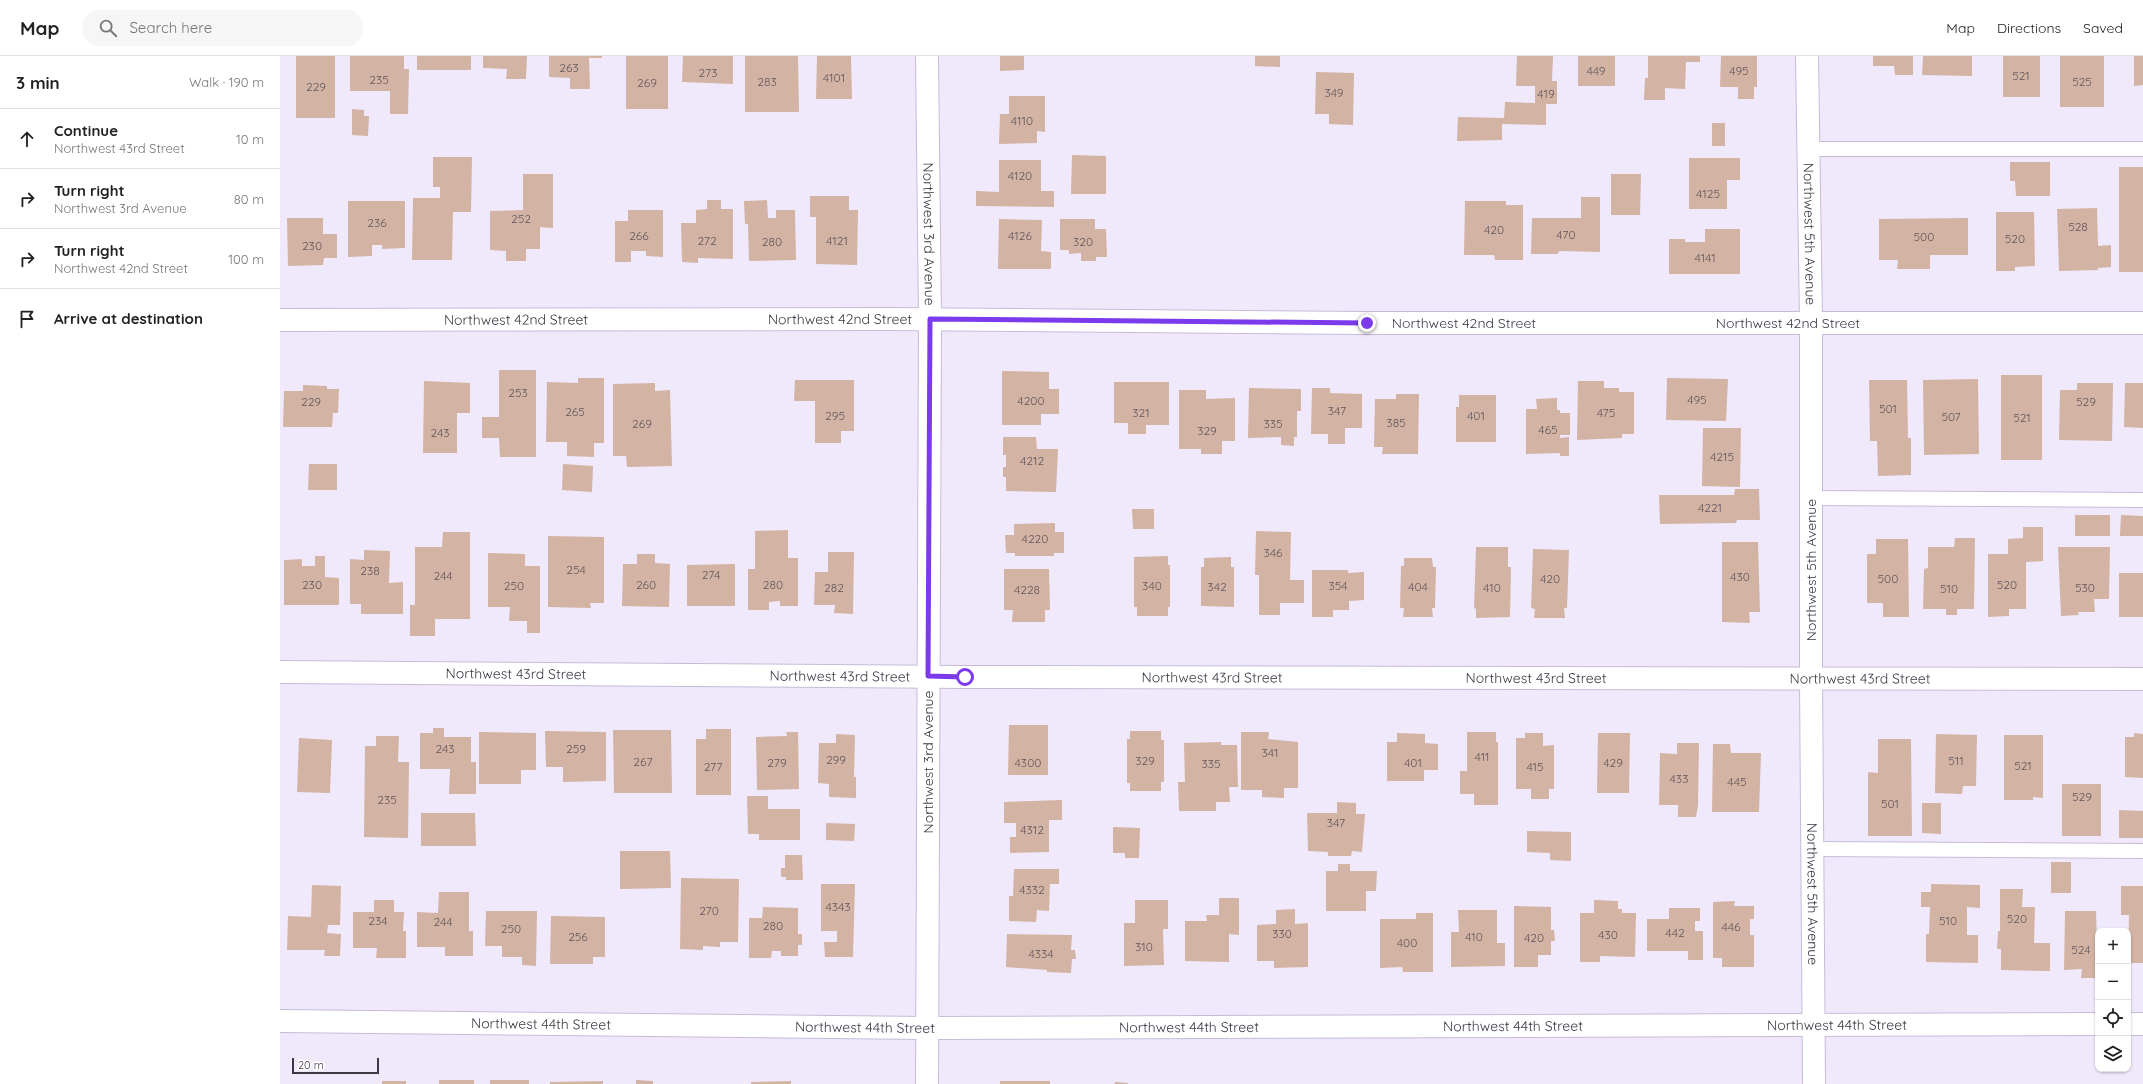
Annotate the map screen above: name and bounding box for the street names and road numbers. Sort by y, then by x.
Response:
street label: Northwest 3rd Avenue [919,162,939,306]
street label: Northwest 5th Avenue [1800,163,1820,305]
street label: Northwest 42nd Street [444,310,588,329]
street label: Northwest 42nd Street [768,310,912,328]
street label: Northwest 42nd Street [1392,314,1536,332]
street label: Northwest 42nd Street [1716,314,1860,332]
street label: Northwest 5th Avenue [1802,499,1820,641]
street label: Northwest 43rd Street [446,664,587,683]
street label: Northwest 43rd Street [770,667,911,686]
street label: Northwest 43rd Street [1142,668,1283,687]
street label: Northwest 43rd Street [1466,669,1607,687]
street label: Northwest 43rd Street [1790,669,1931,688]
street label: Northwest 3rd Avenue [919,690,937,833]
street label: Northwest 5th Avenue [1803,823,1822,965]
street label: Northwest 44th Street [471,1014,611,1034]
street label: Northwest 44th Street [1767,1016,1907,1034]
street label: Northwest 44th Street [1443,1017,1583,1035]
street label: Northwest 44th Street [795,1018,935,1037]
street label: Northwest 44th Street [1119,1018,1259,1036]

